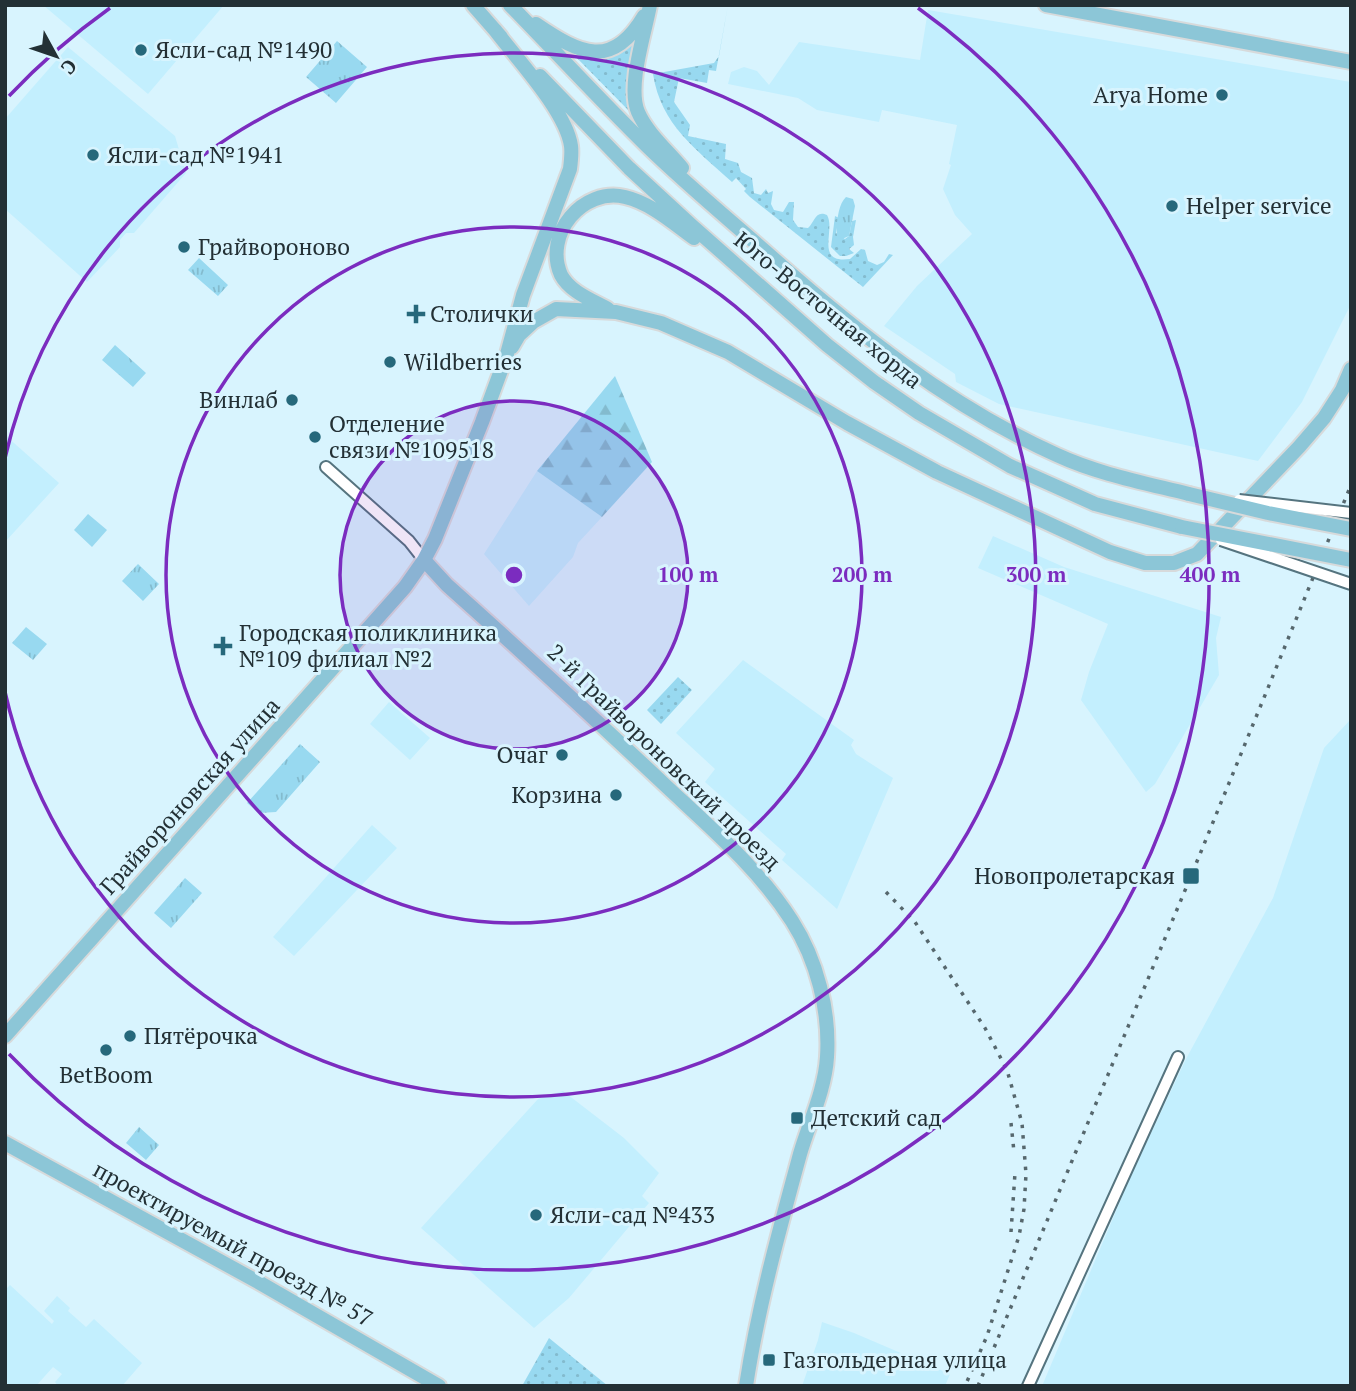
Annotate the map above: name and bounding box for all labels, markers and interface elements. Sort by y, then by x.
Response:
north arrow [21,21,91,91]
place label: Ясли-сад №1490 [155,34,332,65]
marker: Ясли-сад №1490 [133,42,149,58]
text: С [56,54,83,80]
place label: Arya Home [1093,79,1208,110]
marker: Arya Home [1214,87,1230,103]
place label: Ясли-сад №1941 [107,139,284,170]
marker: Ясли-сад №1941 [85,147,101,163]
place label: Helper service [1186,190,1331,221]
marker: Helper service [1164,198,1180,214]
street label: Юго-Восточная хорда [728,224,929,395]
place label: Грайвороново [198,231,350,262]
marker: Грайвороново [176,239,192,255]
place label: Столички [430,298,534,329]
marker: Столички [408,306,424,322]
place label: Wildberries [404,346,522,377]
marker: Wildberries [382,354,398,370]
place label: Винлаб [199,384,278,415]
marker: Винлаб [284,392,300,408]
place label: Отделение связи №109518 [329,408,494,465]
marker: Отделение связи №109518 [307,429,323,445]
text: 100 m [658,560,719,588]
text: 200 m [832,560,893,588]
text: 300 m [1006,560,1067,588]
text: 400 m [1180,560,1241,588]
centre of rings [502,563,526,587]
place label: Городская поликлиника №109 филиал №2 [239,617,498,674]
marker: Городская поликлиника №109 филиал №2 [213,636,233,656]
street label: 2-й Грайвороновский проезд [541,637,788,877]
street label: Грайвороновская улица [93,690,287,901]
place label: Очаг [497,739,548,770]
marker: Очаг [554,747,570,763]
place label: Корзина [512,779,602,810]
marker: Корзина [608,787,624,803]
place label: Новопролетарская [974,860,1175,891]
marker: Новопролетарская [1181,866,1201,886]
place label: Пятёрочка [144,1020,258,1051]
marker: Пятёрочка [122,1028,138,1044]
marker: BetBoom [98,1042,114,1058]
place label: BetBoom [59,1059,153,1090]
place label: Детский сад [811,1102,942,1133]
marker: Детский сад [789,1110,805,1126]
street label: проектируемый проезд № 57 [88,1154,379,1334]
place label: Ясли-сад №433 [550,1199,715,1230]
marker: Ясли-сад №433 [528,1207,544,1223]
place label: Газгольдерная улица [783,1344,1007,1375]
marker: Газгольдерная улица [761,1352,777,1368]

